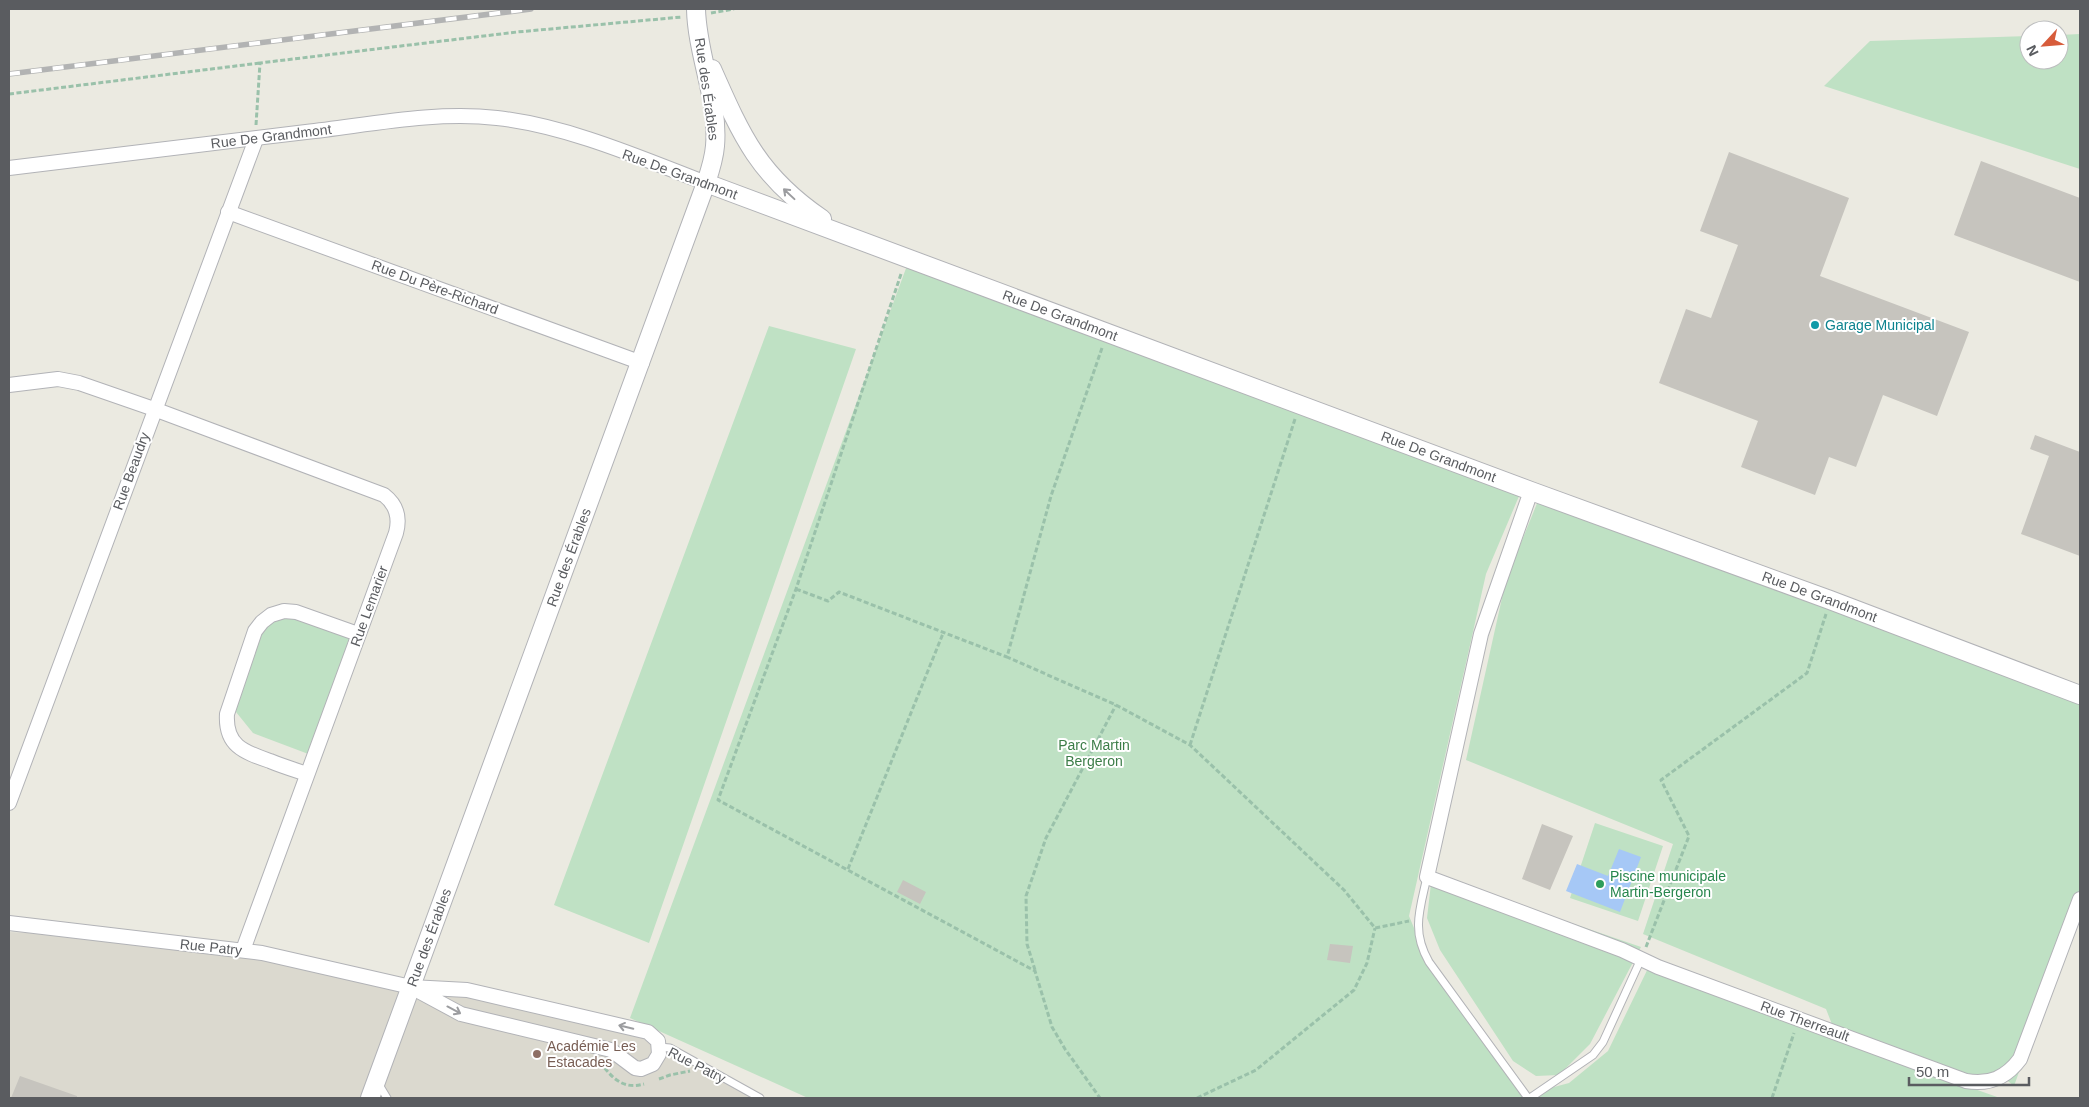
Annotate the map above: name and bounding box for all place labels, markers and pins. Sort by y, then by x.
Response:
place label: Garage Municipal [1825,317,1935,333]
marker: Garage Municipal [1809,319,1821,331]
place label: Piscine municipale Martin-Bergeron [1610,868,1726,900]
marker: Piscine municipale Martin-Bergeron [1594,878,1606,890]
place label: Académie Les Estacades [547,1038,636,1070]
marker: Académie Les Estacades [531,1048,543,1060]

